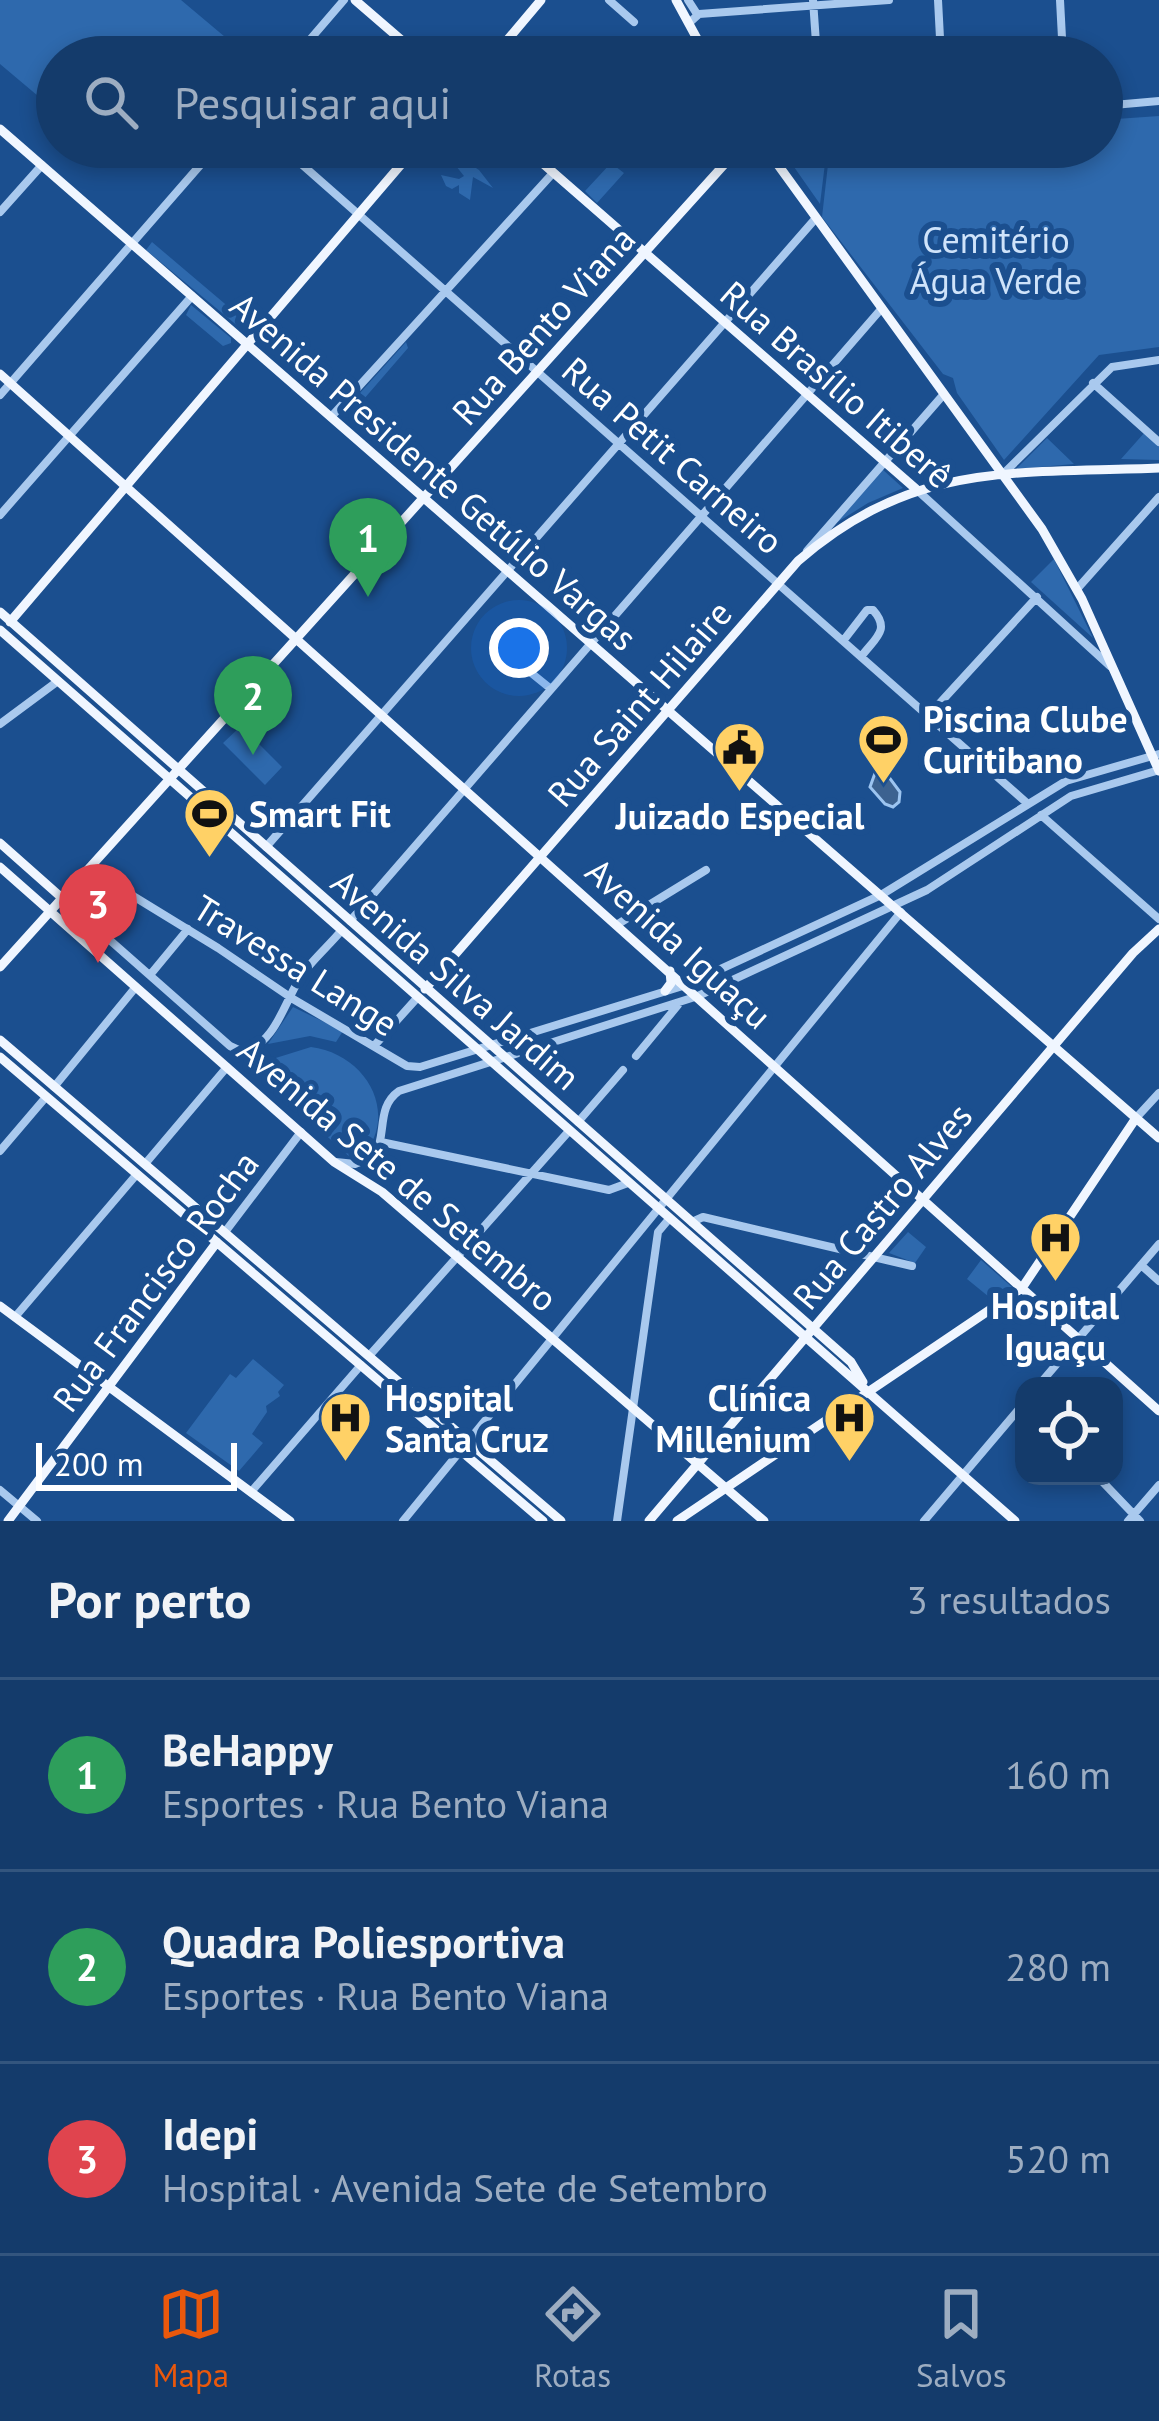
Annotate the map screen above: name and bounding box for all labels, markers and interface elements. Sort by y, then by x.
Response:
search box [36,36,1123,168]
icon: search [78,69,144,135]
text: Pesquisar aqui [174,73,451,131]
street label: Rua Bento Viana [441,216,645,434]
park label: Cemitério Água Verde [910,216,1082,304]
street label: Rua Brasílio Itiberê [711,270,963,498]
street label: Avenida Presidente Getúlio Vargas [221,282,647,660]
street label: Rua Petit Carneiro [553,346,793,564]
pin: 1 [329,498,407,597]
street label: Rua Saint Hilaire [536,590,742,816]
your location [489,618,549,678]
pin: 2 [214,656,292,755]
place label: Piscina Clube Curitibano [923,695,1128,783]
sports icon: Piscina Clube Curitibano [856,711,912,785]
public building icon: Juizado Especial [712,719,768,793]
sports icon: Smart Fit [182,785,238,859]
place label: Smart Fit [249,790,391,837]
place label: Juizado Especial [615,792,865,839]
street label: Avenida Iguaçu [576,847,782,1039]
street label: Avenida Silva Jardim [322,858,590,1100]
pin: 3 [59,864,137,963]
street label: Travessa Lange [185,883,407,1047]
street label: Avenida Sete de Setembro [228,1026,568,1322]
street label: Rua Castro Alves [782,1093,982,1319]
street label: Rua Francisco Rocha [42,1141,268,1421]
hospital icon: Hospital Iguaçu [1027,1209,1083,1283]
place label: Hospital Iguaçu [991,1282,1119,1370]
place label: Hospital Santa Cruz [385,1374,549,1462]
place label: Clínica Millenium [655,1374,811,1462]
map controls [1015,1377,1123,1485]
button: locate [1015,1377,1123,1485]
hospital icon: Hospital Santa Cruz [318,1390,374,1464]
hospital icon: Clínica Millenium [822,1390,878,1464]
scale bar [36,1437,237,1490]
text: 200 m [54,1442,144,1485]
text: Por perto [48,1566,251,1632]
text: 3 resultados [907,1574,1111,1625]
text: BeHappy [162,1720,333,1778]
text: 1 [76,1749,98,1800]
text: 160 m [1005,1749,1111,1800]
text: Esportes · Rua Bento Viana [162,1778,609,1829]
text: Quadra Poliesportiva [162,1912,565,1970]
text: 2 [76,1941,98,1992]
text: 280 m [1005,1941,1111,1992]
text: Esportes · Rua Bento Viana [162,1970,609,2021]
text: Idepi [162,2104,258,2162]
text: 3 [76,2133,98,2184]
text: 520 m [1005,2133,1111,2184]
text: Hospital · Avenida Sete de Setembro [162,2162,768,2213]
tab: Mapa [152,2281,229,2396]
tab: Rotas [534,2281,611,2396]
tab: Salvos [916,2281,1007,2396]

